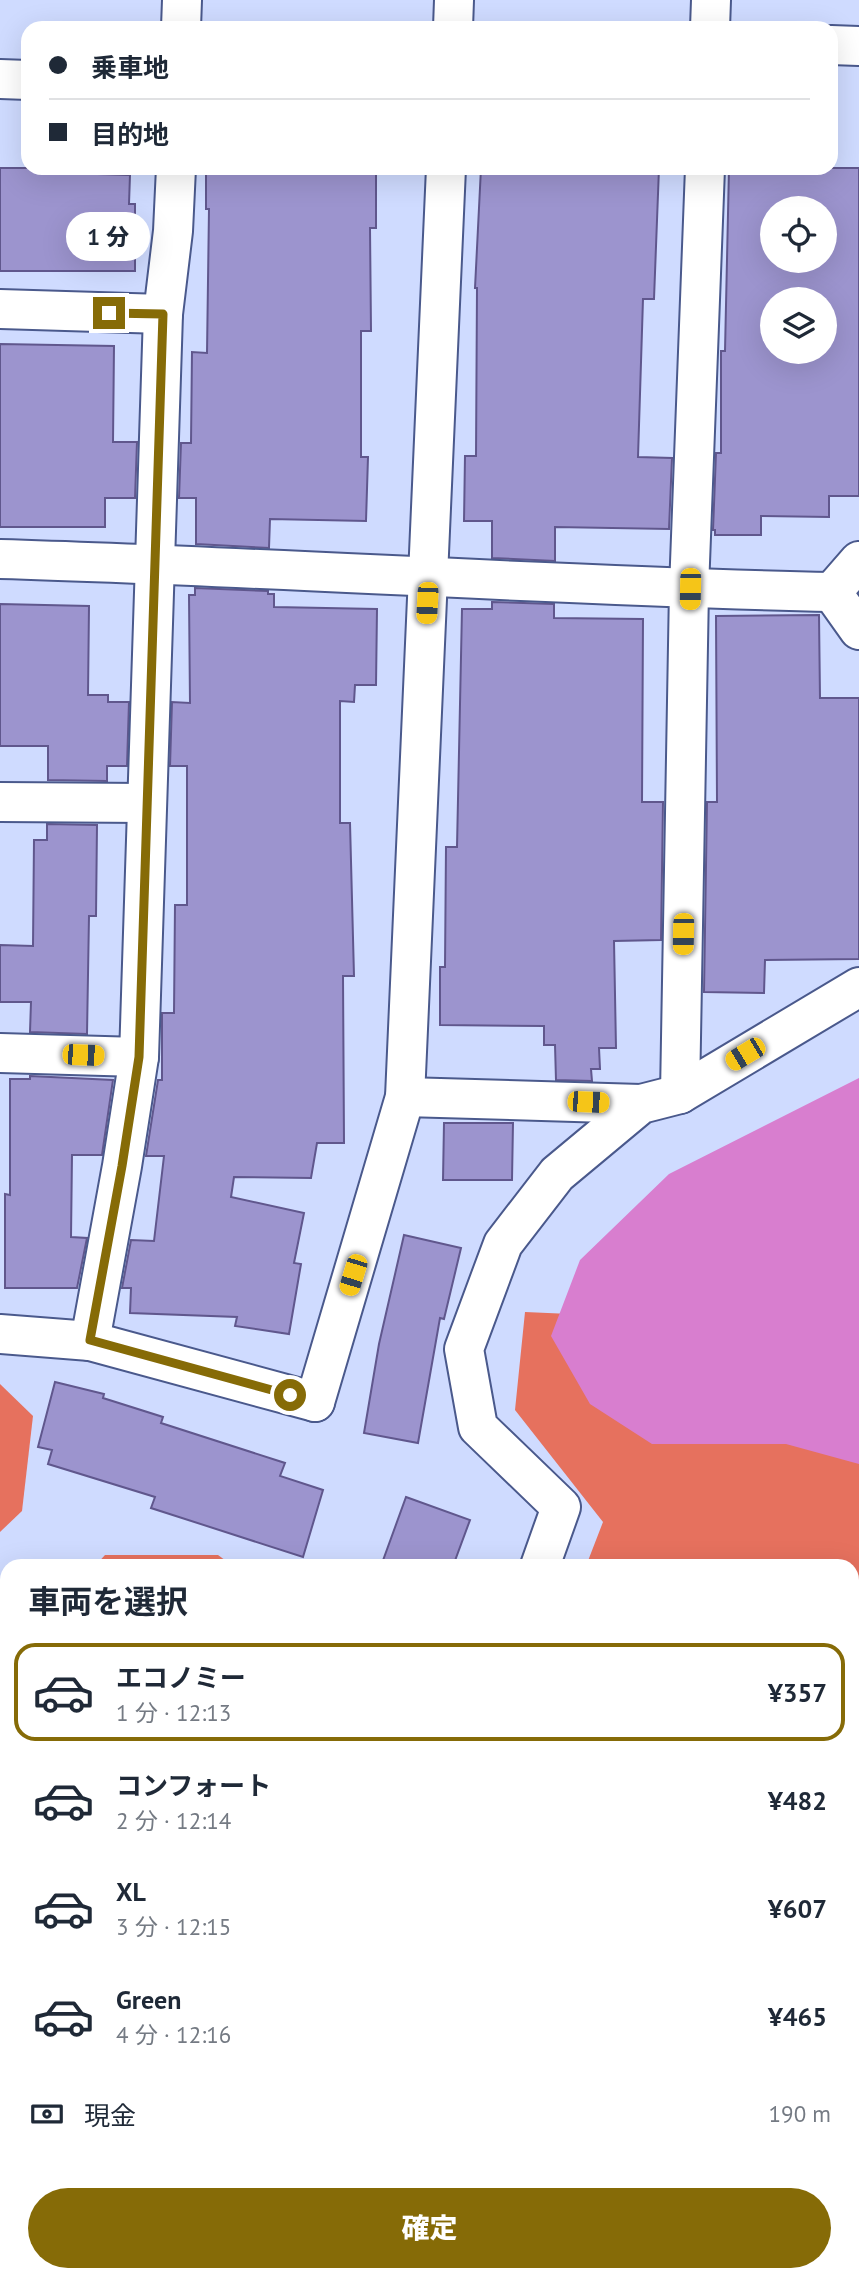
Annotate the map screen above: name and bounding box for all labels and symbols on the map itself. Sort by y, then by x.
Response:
callout: 1 分 [67,212,151,260]
route end [93,297,125,329]
car [680,568,701,610]
car [416,581,439,625]
car [673,913,694,955]
car [722,1034,769,1074]
car [62,1044,105,1066]
car [567,1091,610,1113]
car [337,1252,370,1298]
route start [274,1379,306,1411]

